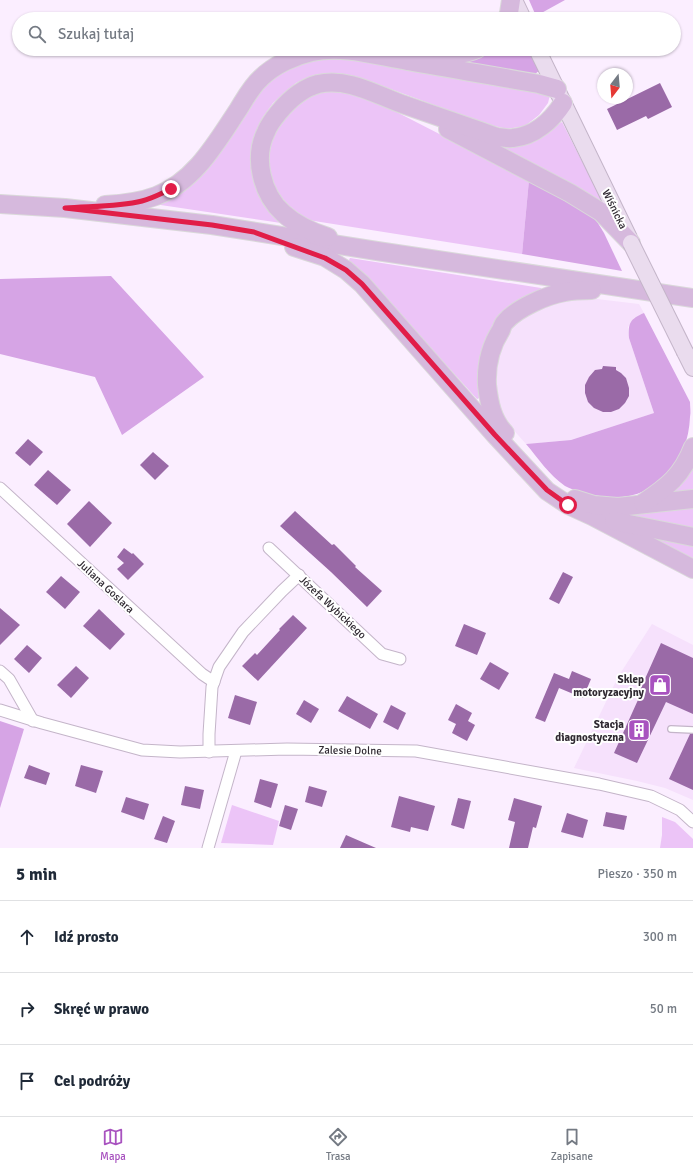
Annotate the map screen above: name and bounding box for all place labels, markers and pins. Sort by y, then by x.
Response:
shop icon: Sklep motoryzacyjny [647,672,673,698]
place label: Sklep motoryzacyjny [573,673,645,699]
building icon: Stacja diagnostyczna [626,717,652,743]
place label: Stacja diagnostyczna [555,718,624,744]

